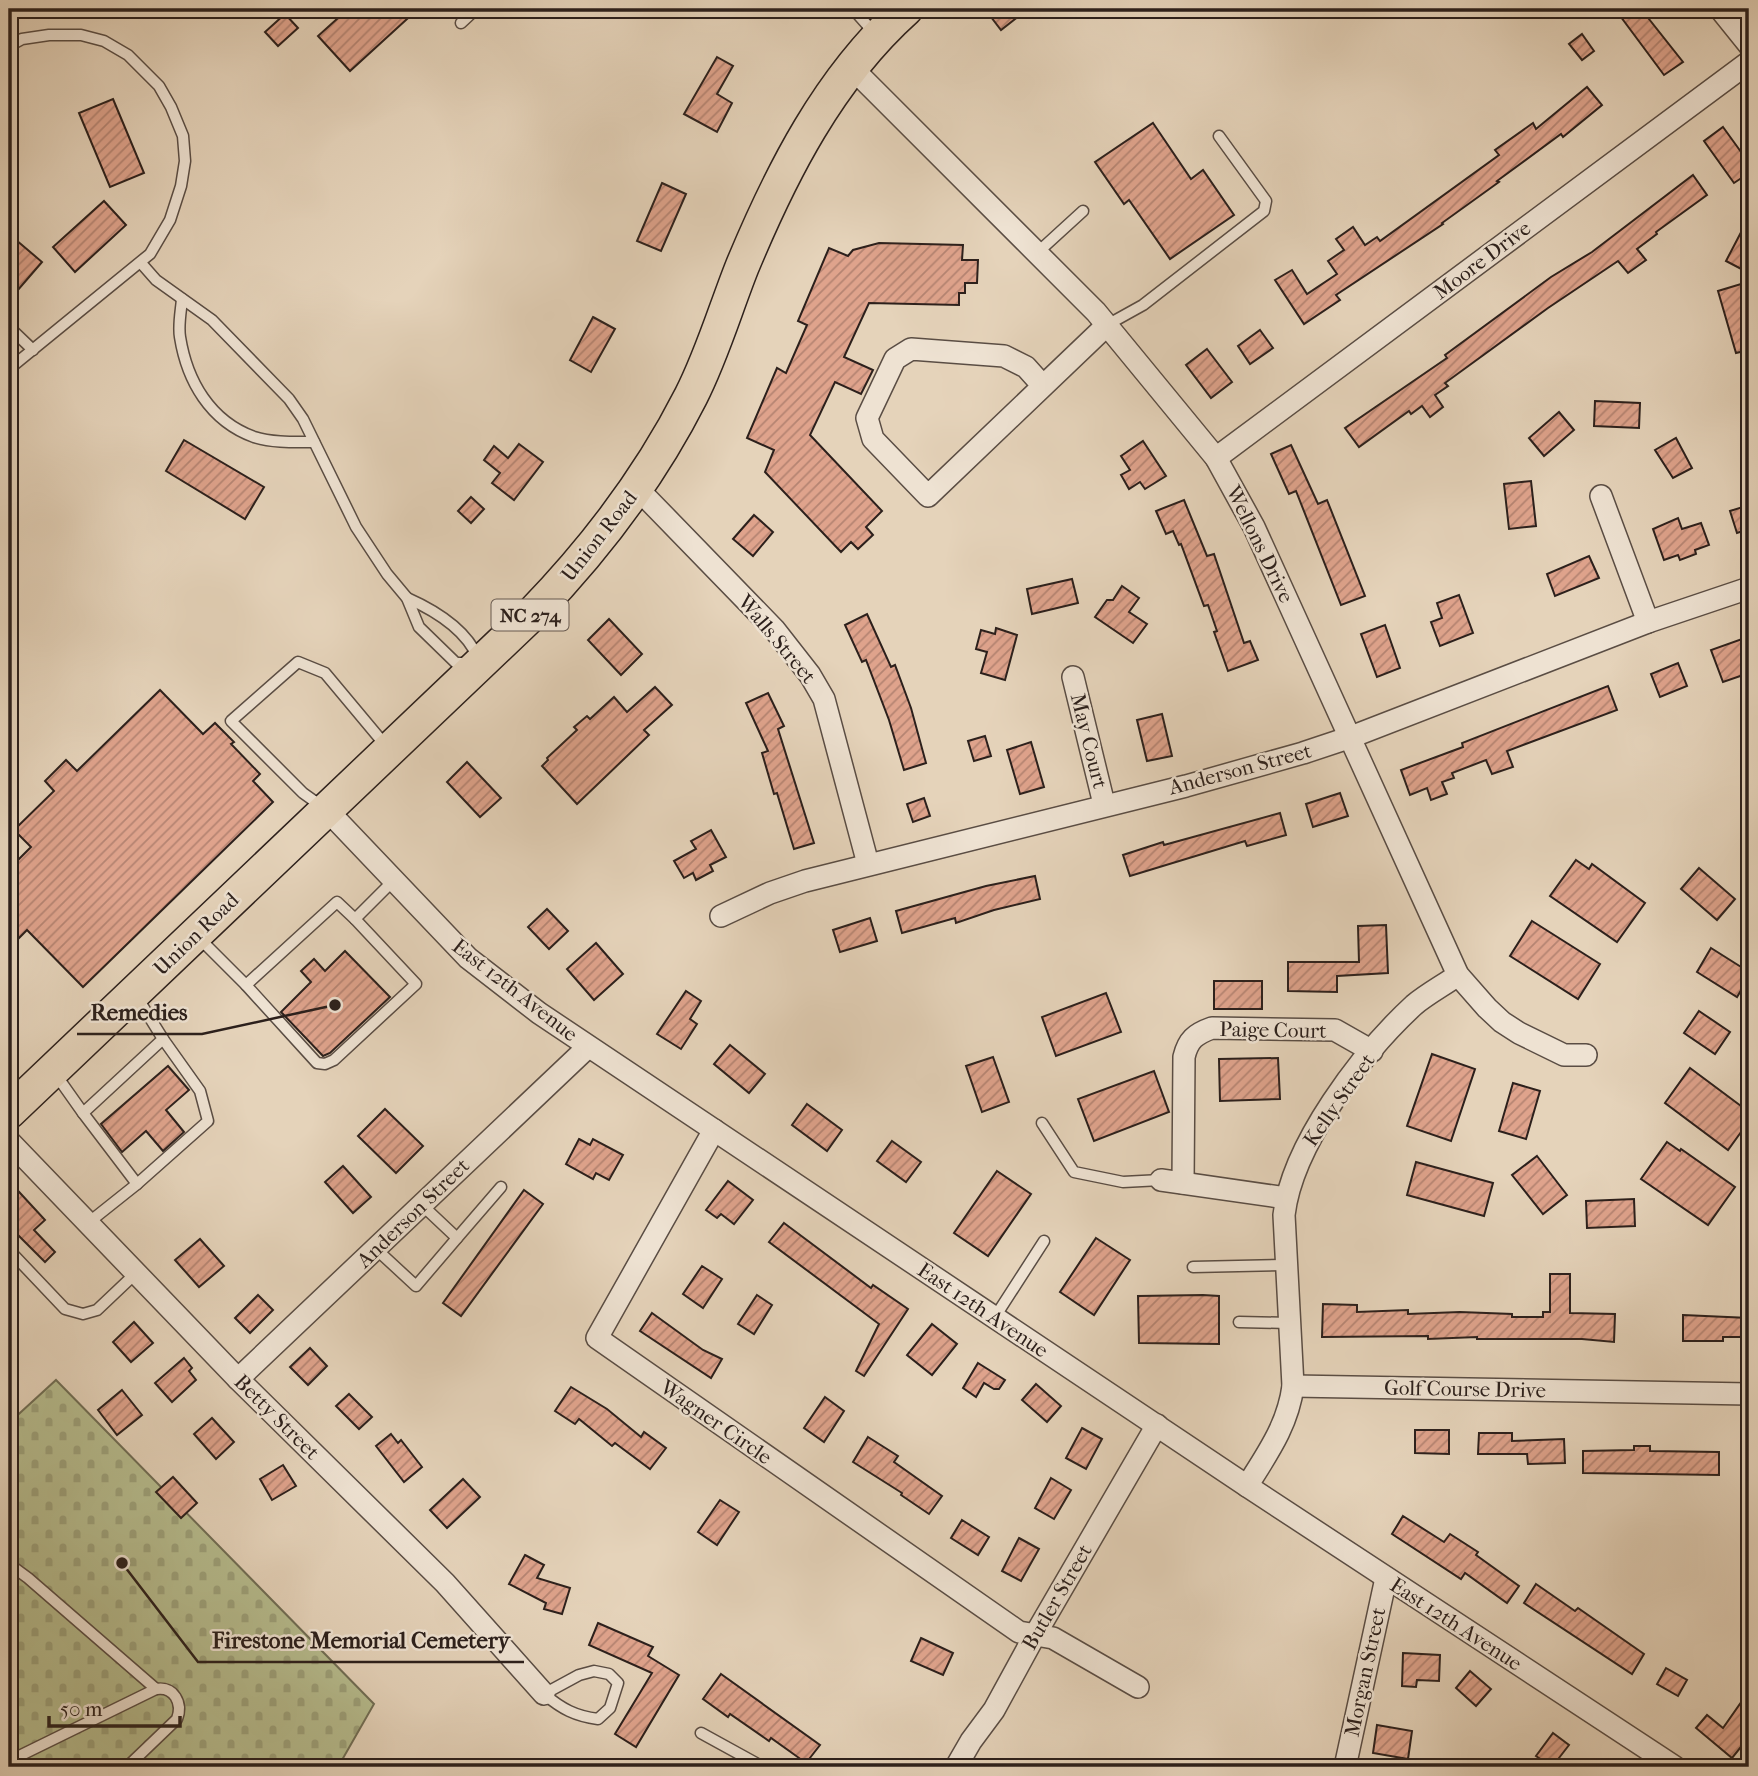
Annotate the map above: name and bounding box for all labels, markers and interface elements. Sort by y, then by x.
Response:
street label: Moore Drive [1429,216,1535,304]
street label: Wellons Drive [1221,481,1299,606]
street label: Union Road [556,485,642,586]
street label: Walls Street [732,589,821,689]
road number: NC 274 [491,600,568,630]
street label: May Court [1066,691,1113,792]
street label: Anderson Street [1165,738,1315,800]
street label: Union Road [149,887,244,980]
street label: East 12th Avenue [448,934,582,1046]
callout: Remedies [77,990,202,1034]
text: Remedies [90,999,188,1026]
street label: Paige Court [1219,1017,1327,1043]
street label: Kelly Street [1298,1049,1380,1151]
street label: Anderson Street [351,1153,475,1273]
street label: East 12th Avenue [913,1258,1053,1362]
street label: Betty Street [230,1370,325,1465]
street label: Wagner Circle [655,1374,776,1469]
street label: Golf Course Drive [1384,1376,1546,1402]
street label: Butler Street [1017,1540,1097,1654]
street label: East 12th Avenue [1386,1573,1526,1675]
street label: Morgan Street [1340,1605,1390,1739]
callout: Firestone Memorial Cemetery [198,1618,524,1662]
text: Firestone Memorial Cemetery [211,1627,512,1654]
scale bar [49,1685,180,1729]
text: 50 m [60,1697,103,1721]

